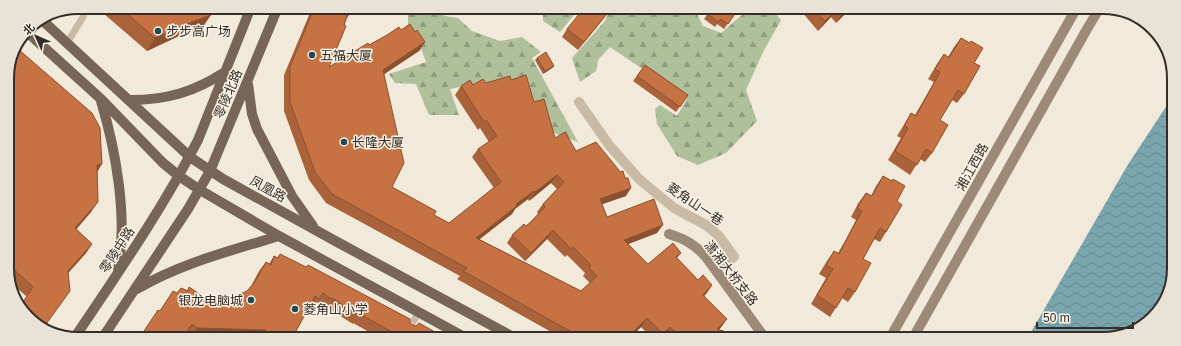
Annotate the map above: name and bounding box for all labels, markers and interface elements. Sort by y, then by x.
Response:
north arrow [16,16,56,56]
text: 北 [21,21,37,37]
place label: 步步高广场 [166,24,231,39]
marker: 步步高广场 [153,26,163,36]
place label: 五福大厦 [320,48,372,63]
marker: 五福大厦 [307,50,317,60]
street label: 零陵北路 [211,67,245,121]
place label: 长隆大厦 [352,135,404,150]
marker: 长隆大厦 [339,137,349,147]
street label: 湘江西路 [953,141,991,193]
street label: 凤凰路 [247,173,289,205]
street label: 菱角山一巷 [664,180,726,228]
street label: 零陵中路 [97,224,137,276]
street label: 潇湘大桥支路 [701,238,761,308]
place label: 银龙电脑城 [178,293,243,308]
marker: 银龙电脑城 [246,295,256,305]
place label: 菱角山小学 [303,302,368,317]
marker: 菱角山小学 [290,304,300,314]
scale bar [1037,304,1133,330]
text: 50 m [1043,311,1070,325]

